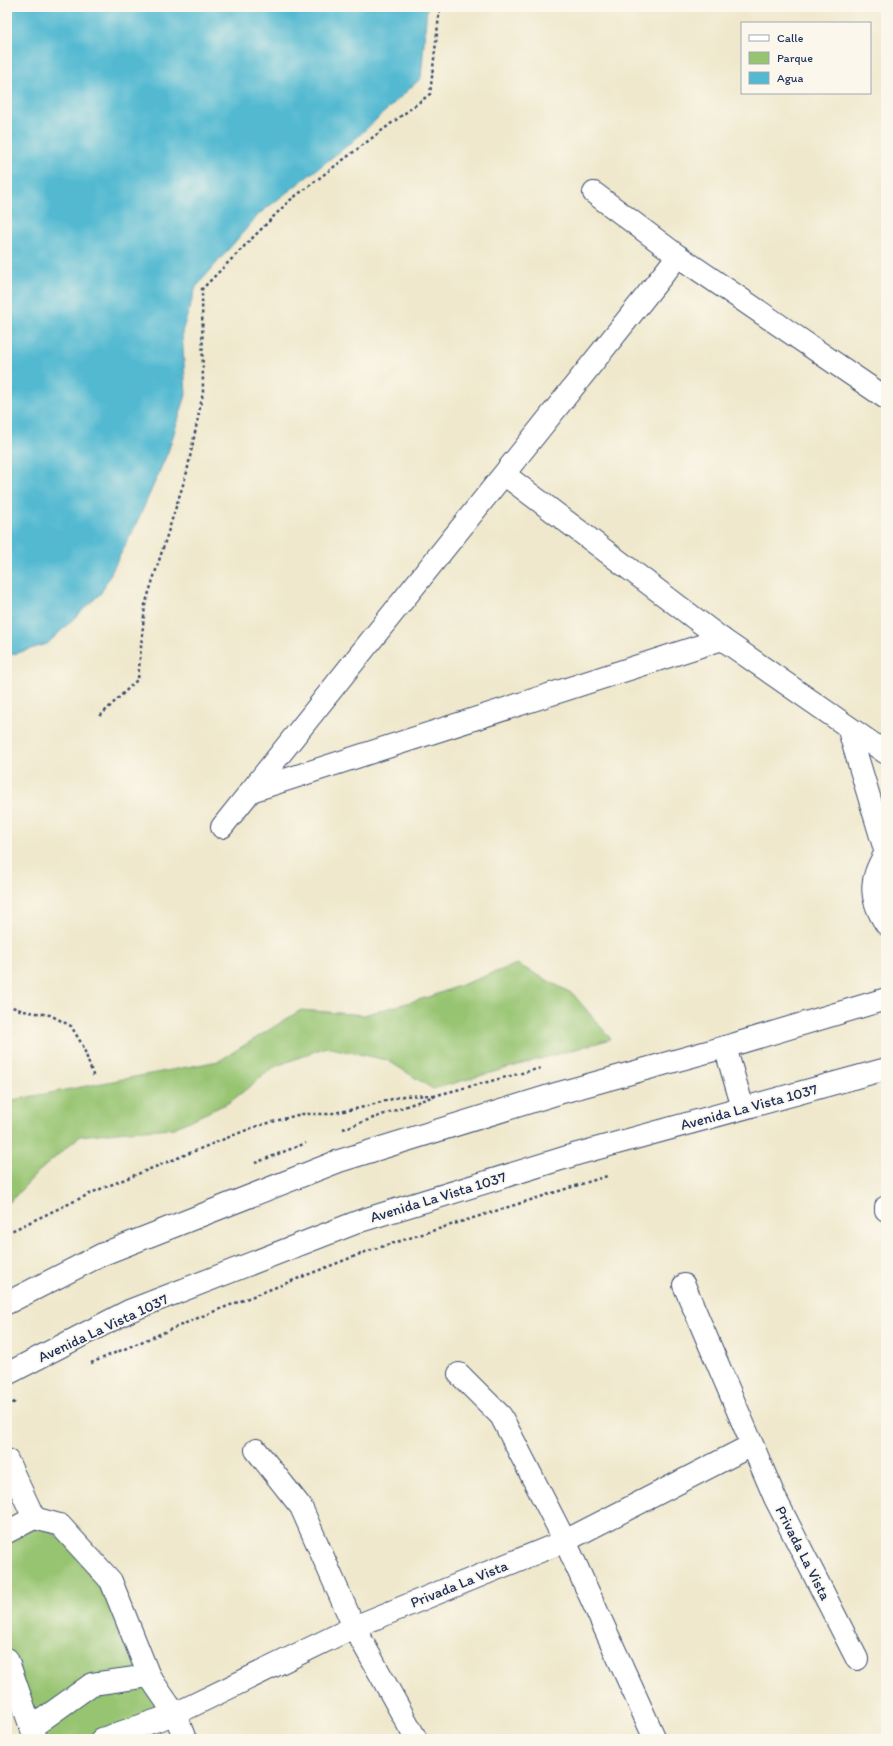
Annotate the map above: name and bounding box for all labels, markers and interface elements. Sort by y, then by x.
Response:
legend [741,22,871,94]
text: Calle [777,31,804,45]
text: Parque [777,51,813,65]
text: Agua [777,71,803,85]
street label: Avenida La Vista 1037 [678,1080,820,1134]
street label: Avenida La Vista 1037 [368,1168,509,1226]
street label: Avenida La Vista 1037 [35,1290,171,1366]
street label: Privada La Vista [771,1503,835,1603]
street label: Privada La Vista [408,1556,511,1612]

